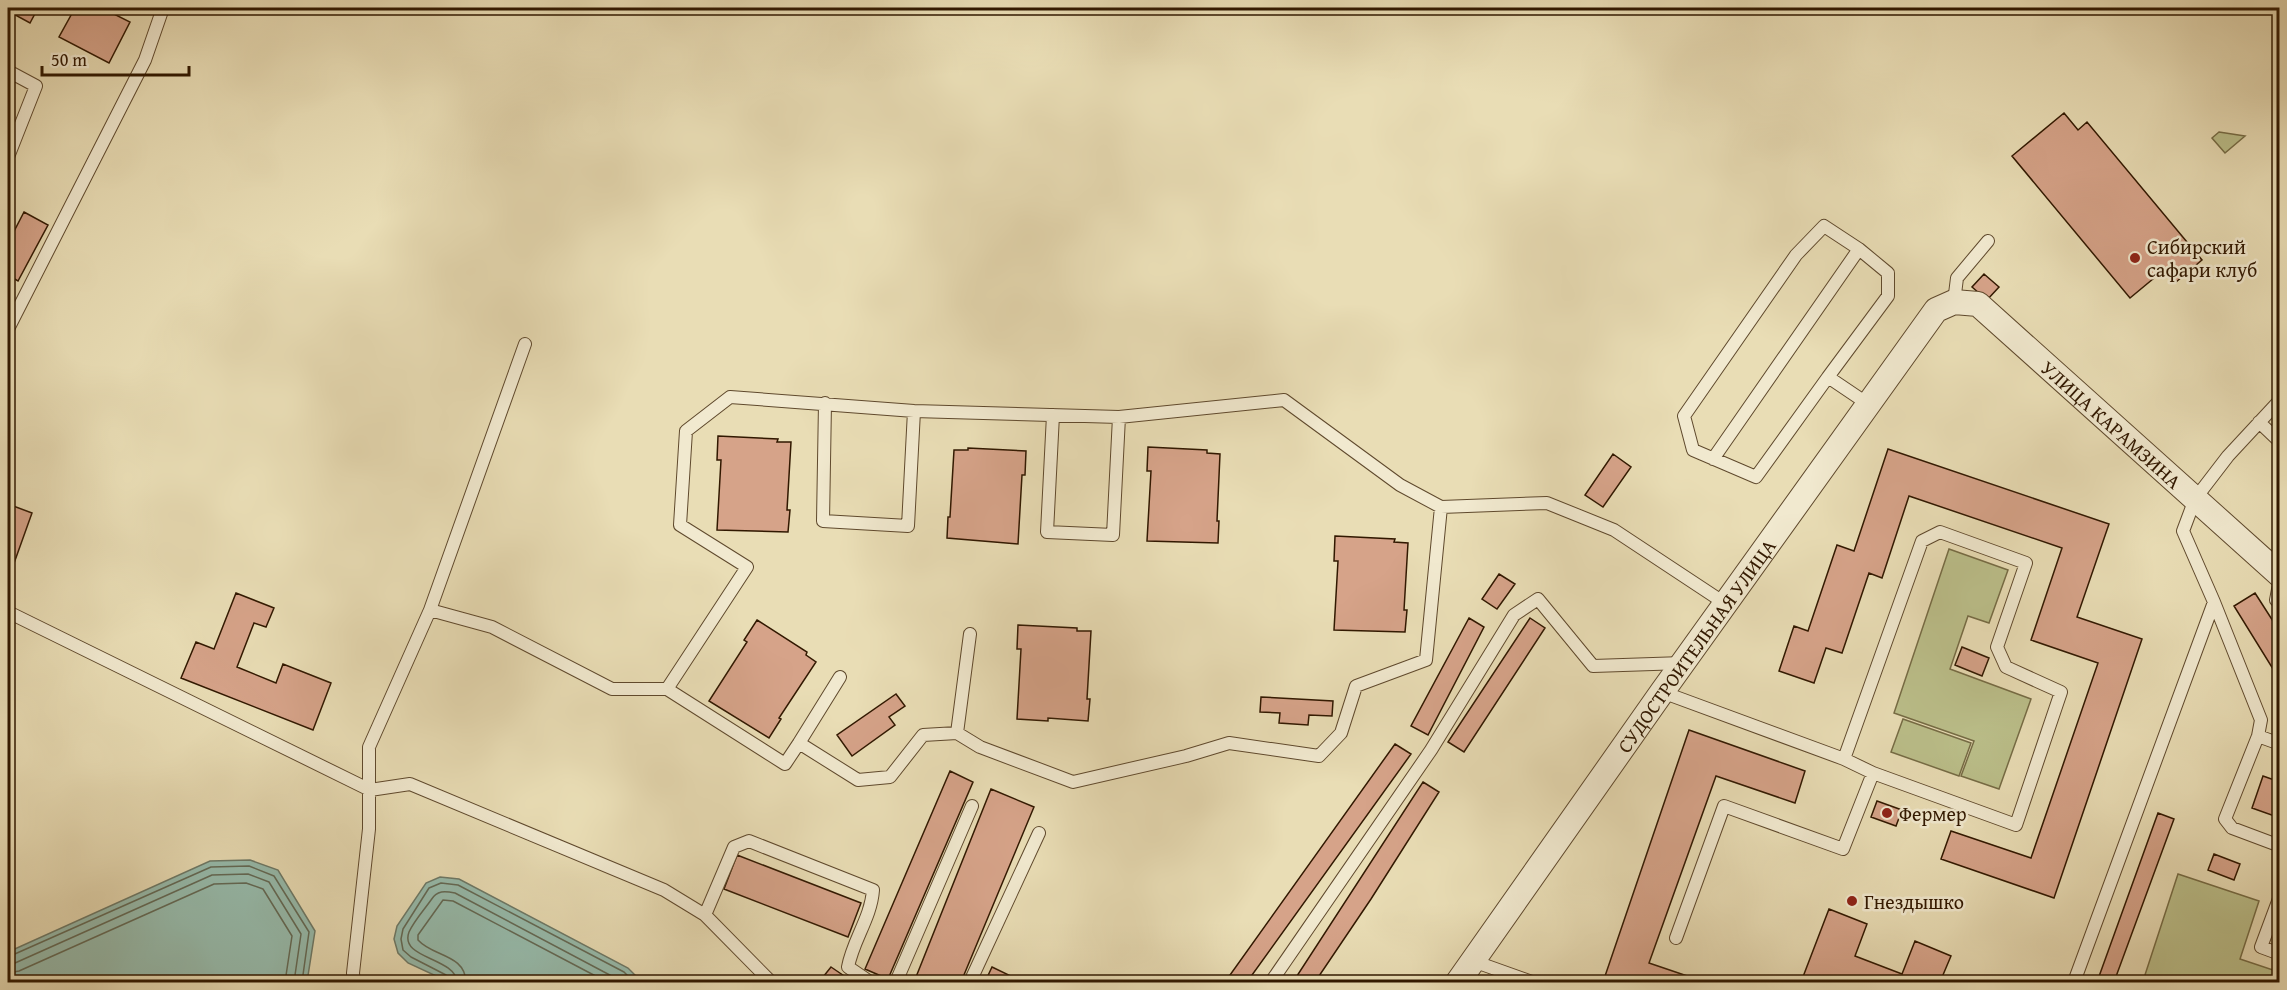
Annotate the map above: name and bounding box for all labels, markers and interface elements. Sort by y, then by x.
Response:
scale bar [42,39,189,77]
text: 50 m [51,46,87,73]
place label: Сибирский сафари клуб [2147,232,2257,284]
marker: Сибирский сафари клуб [2128,251,2142,265]
street label: УЛИЦА КАРАМЗИНА [2035,353,2188,495]
street label: СУДОСТРОИТЕЛЬНАЯ УЛИЦА [1609,533,1782,758]
place label: Фермер [1899,799,1967,828]
marker: Фермер [1880,806,1894,820]
place label: Гнездышко [1864,887,1964,916]
marker: Гнездышко [1845,894,1859,908]

